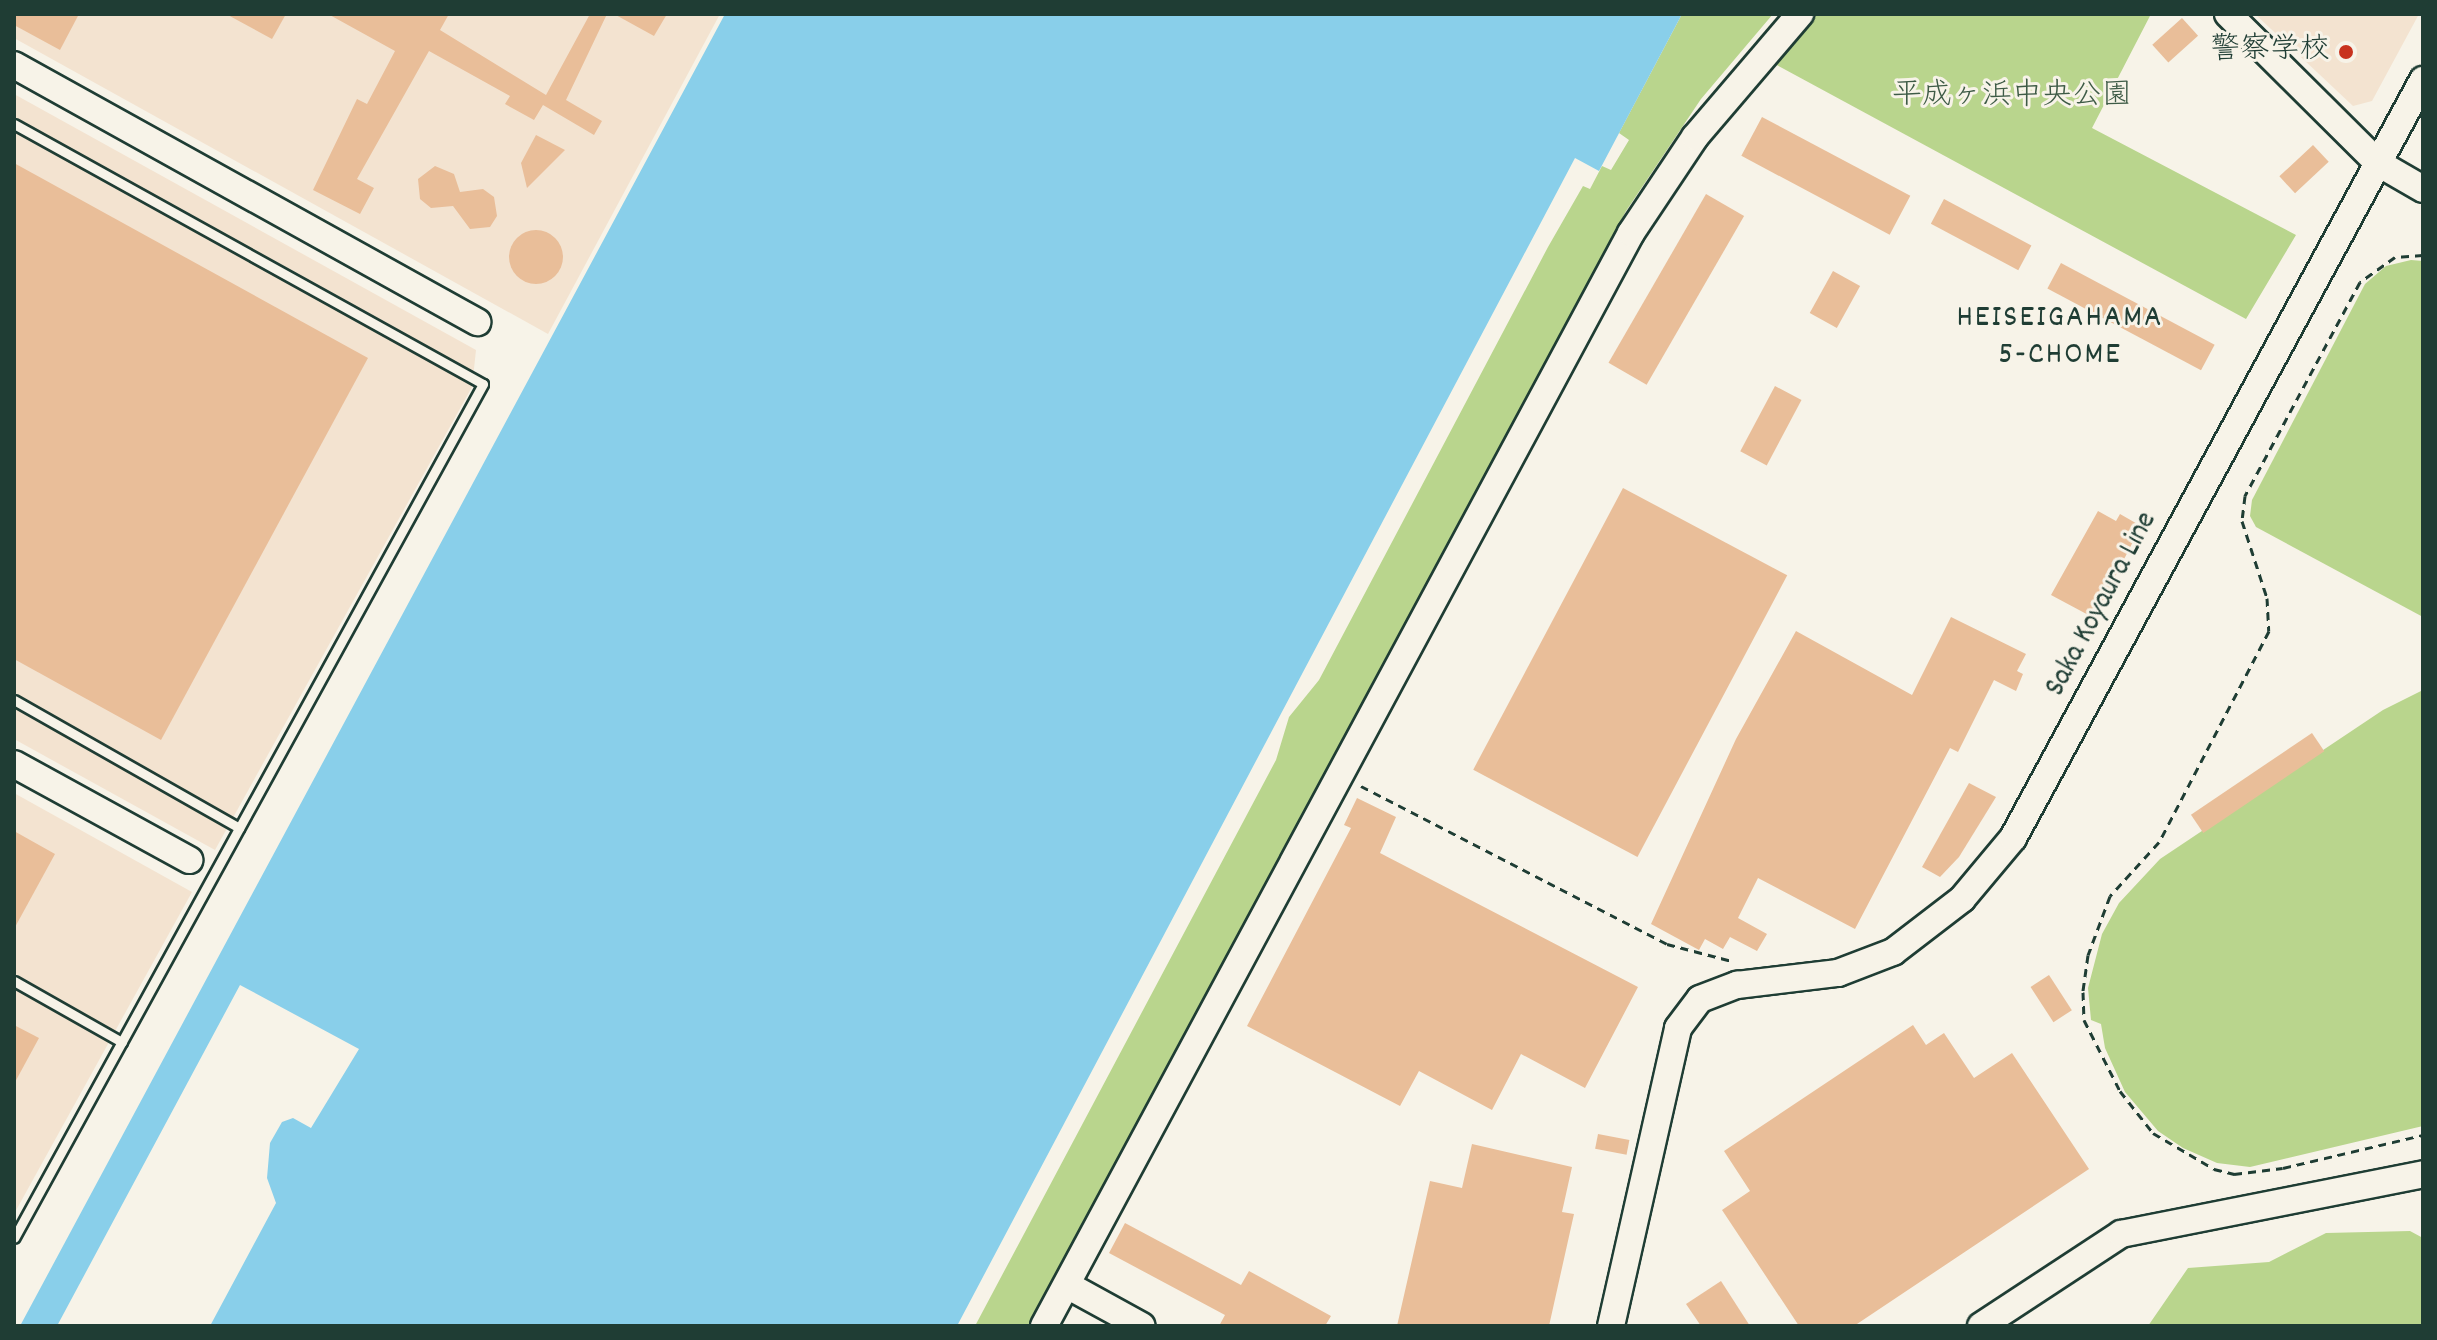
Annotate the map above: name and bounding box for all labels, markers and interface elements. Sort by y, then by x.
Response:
place label: 警察学校 [2210,34,2330,70]
marker: 警察学校 [2337,43,2355,61]
park label: 平成ヶ浜中央公園 [1892,80,2132,116]
district label: HEISEIGAHAMA 5-CHOME [1956,301,2164,376]
street label: Saka Koyaura Line [2039,507,2167,703]

